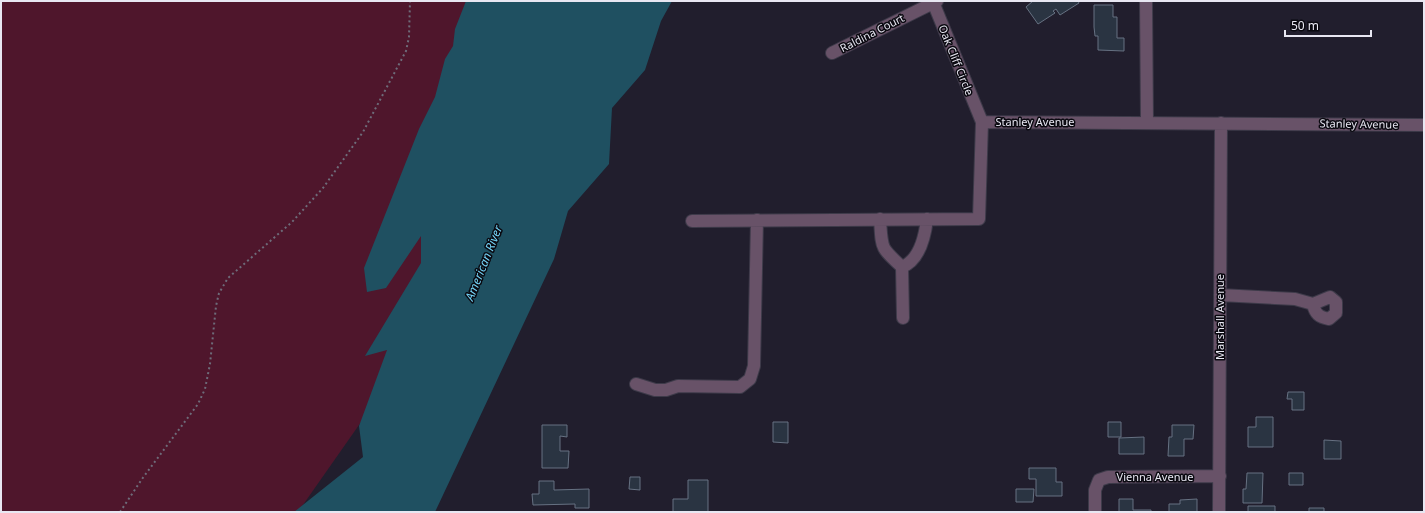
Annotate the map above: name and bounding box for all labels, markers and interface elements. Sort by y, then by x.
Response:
street label: Raldina Court [837,10,906,55]
scale bar [1285,12,1371,38]
text: 50 m [1291,17,1319,34]
street label: Oak Cliff Circle [935,22,977,97]
street label: Stanley Avenue [996,114,1074,129]
street label: Stanley Avenue [1319,115,1399,132]
water label: American River [460,222,507,304]
street label: Marshall Avenue [1212,274,1227,360]
street label: Vienna Avenue [1117,469,1193,484]

